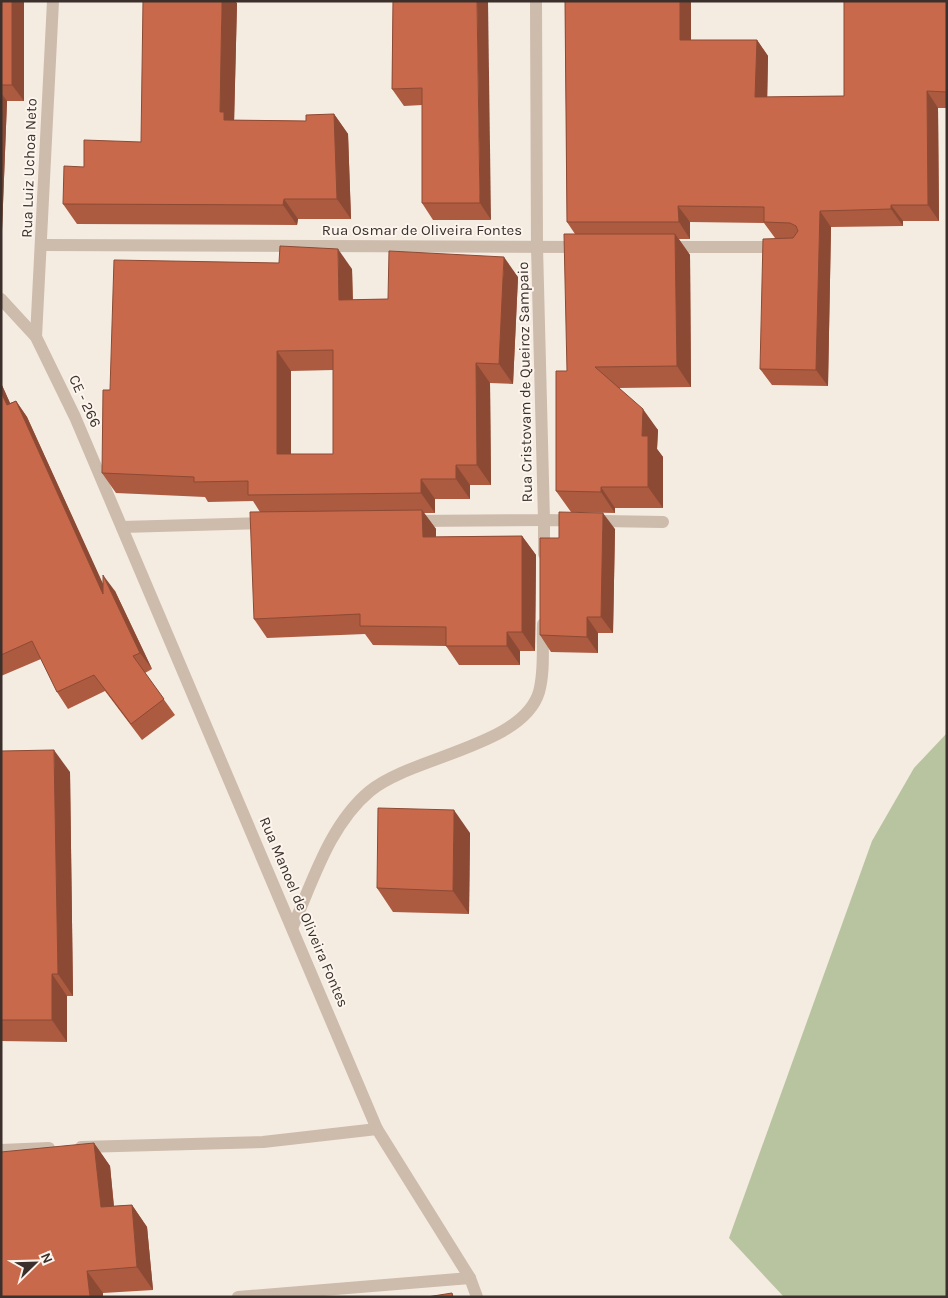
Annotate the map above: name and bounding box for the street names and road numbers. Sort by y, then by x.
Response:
street label: Rua Luiz Uchoa Neto [18,98,40,238]
street label: Rua Osmar de Oliveira Fontes [322,221,522,239]
street label: Rua Cristovam de Queiroz Sampaio [514,261,536,503]
street label: CE - 266 [65,372,105,430]
street label: Rua Manoel de Oliveira Fontes [256,814,352,1010]

